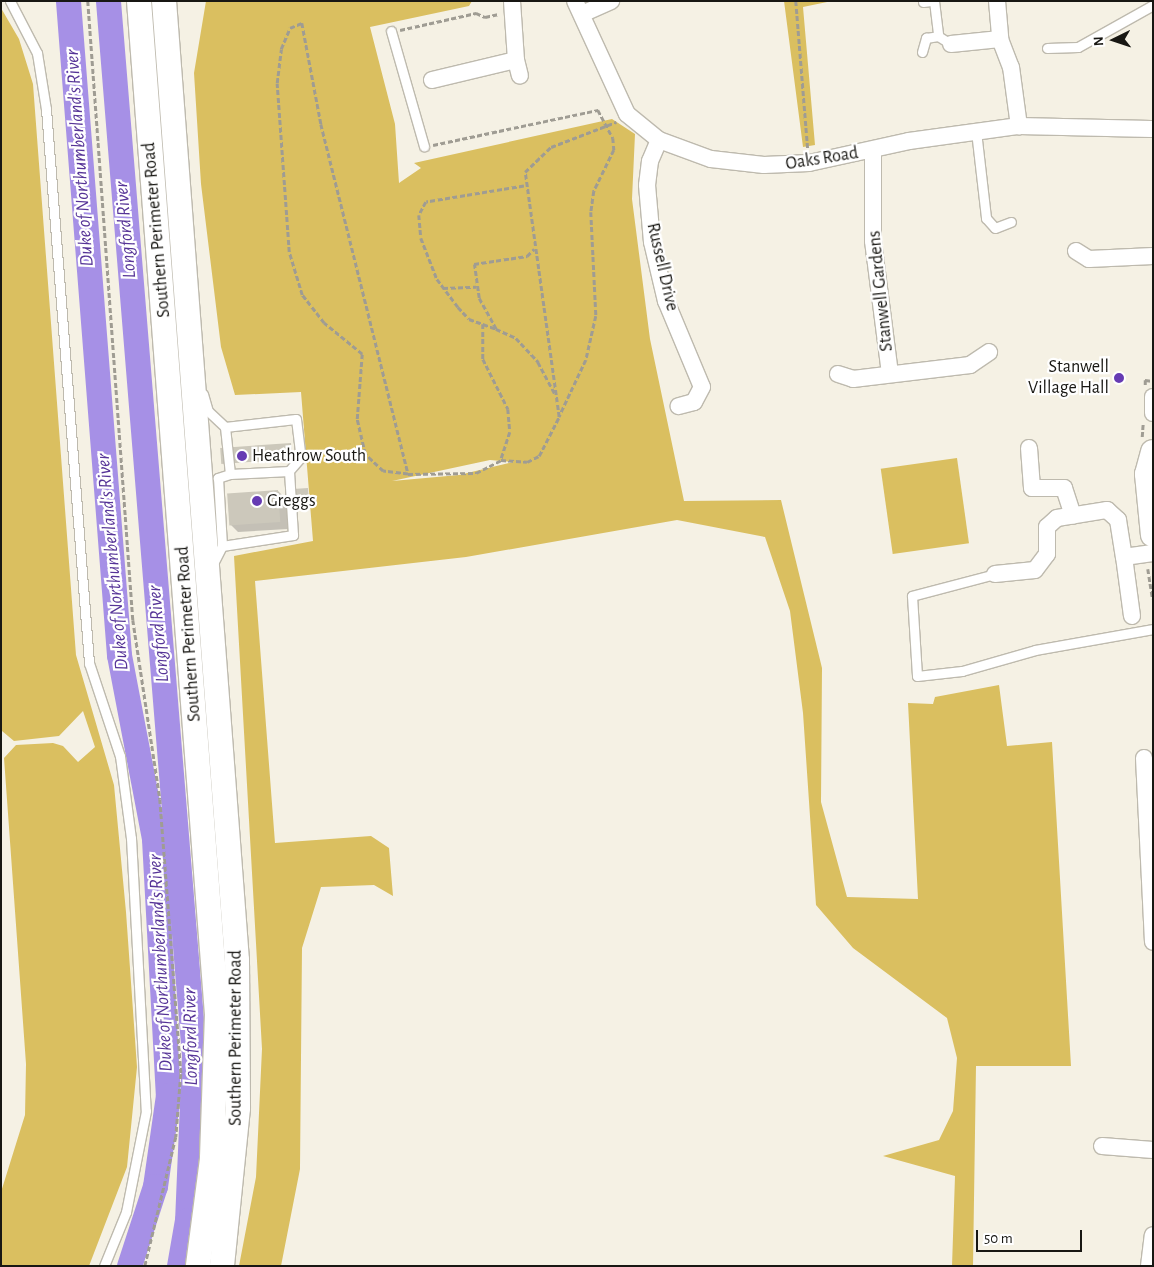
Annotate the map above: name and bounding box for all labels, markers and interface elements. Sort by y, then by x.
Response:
north arrow [1089,15,1139,65]
text: N [1092,36,1106,46]
water label: Duke of Northumberland's River [61,49,99,267]
street label: Southern Perimeter Road [139,142,175,318]
street label: Oaks Road [784,143,860,175]
water label: Longford River [110,180,142,280]
street label: Russell Drive [641,221,683,313]
street label: Stanwell Gardens [864,229,898,353]
place label: Stanwell Village Hall [1028,357,1109,399]
marker: Stanwell Village Hall [1113,372,1125,384]
place label: Heathrow South [252,445,366,467]
marker: Heathrow South [236,450,248,462]
water label: Duke of Northumberland's River [92,453,134,671]
place label: Greggs [267,490,316,512]
marker: Greggs [251,495,263,507]
street label: Southern Perimeter Road [172,546,206,722]
water label: Longford River [143,584,175,684]
water label: Duke of Northumberland's River [144,854,178,1072]
street label: Southern Perimeter Road [225,950,247,1126]
water label: Longford River [179,988,203,1086]
scale bar [979,1220,1085,1252]
text: 50 m [984,1231,1013,1246]

